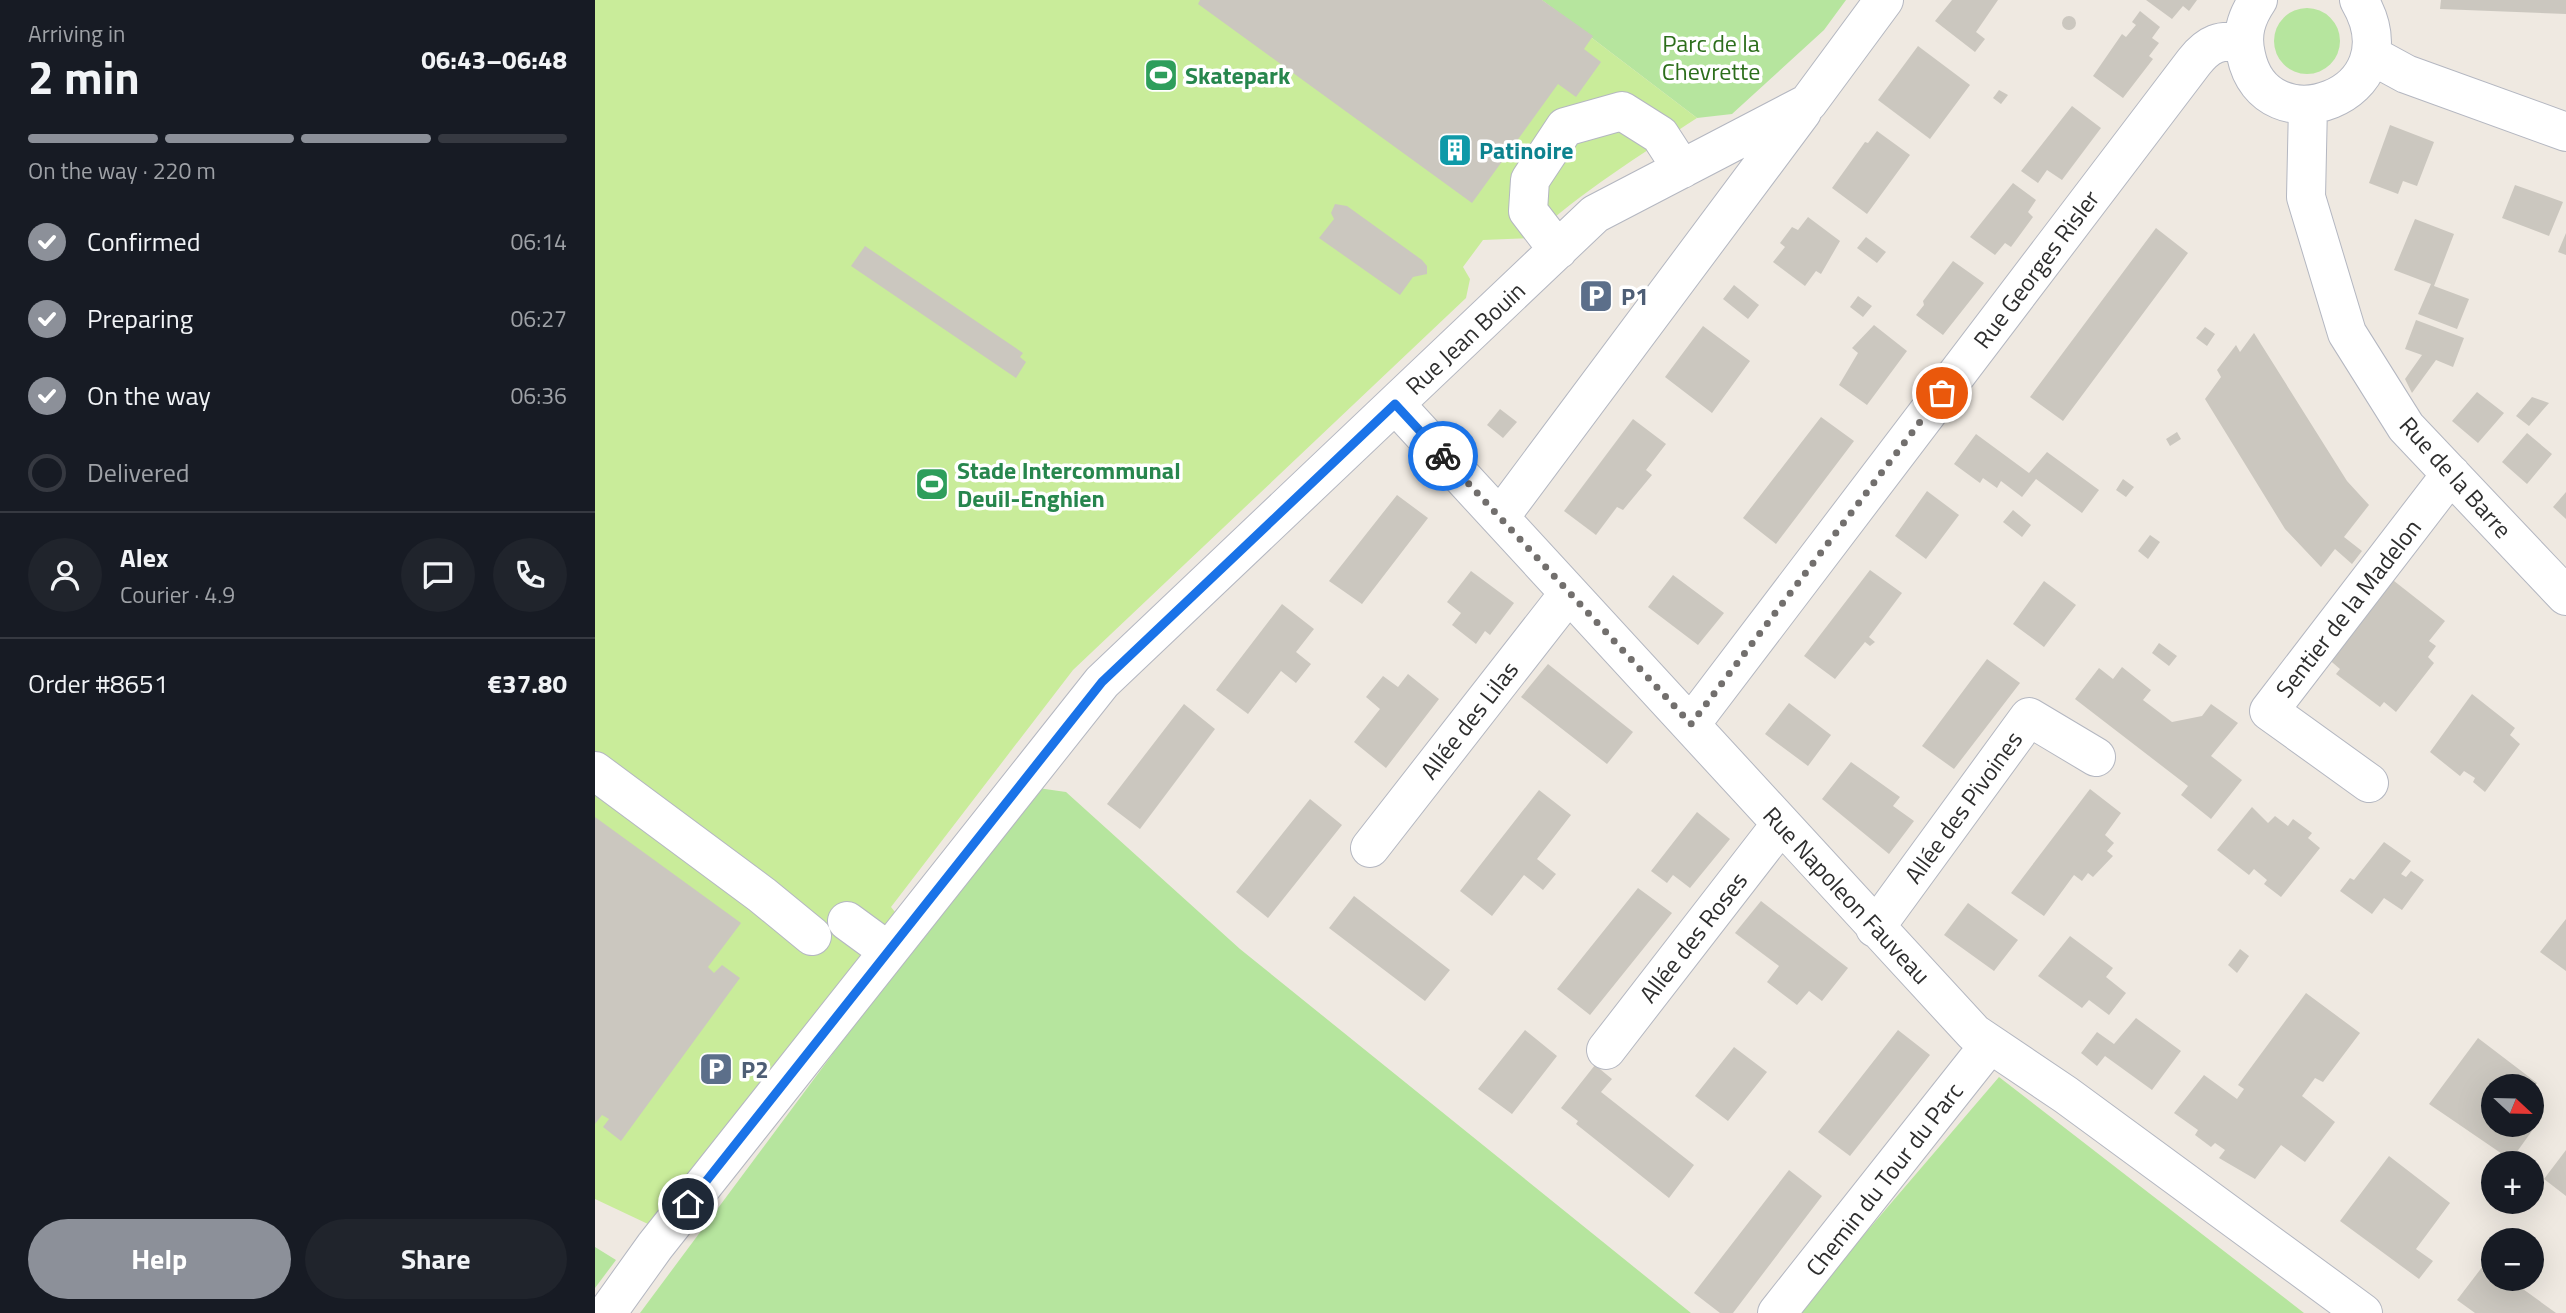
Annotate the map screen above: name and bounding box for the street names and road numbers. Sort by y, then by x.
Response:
street label: Rue Georges Risler [1964,182,2108,356]
street label: Rue Jean Bouin [1397,273,1533,403]
street label: Rue de la Barre [2391,408,2521,546]
street label: Sentier de la Madelon [2267,511,2429,705]
street label: Allée des Lilas [1411,653,1527,787]
street label: Allée des Pivoines [1895,723,2031,891]
street label: Rue Napoleon Fauveau [1755,798,1939,992]
street label: Allée des Roses [1630,864,1756,1010]
street label: Chemin du Tour du Parc [1797,1074,1971,1284]

